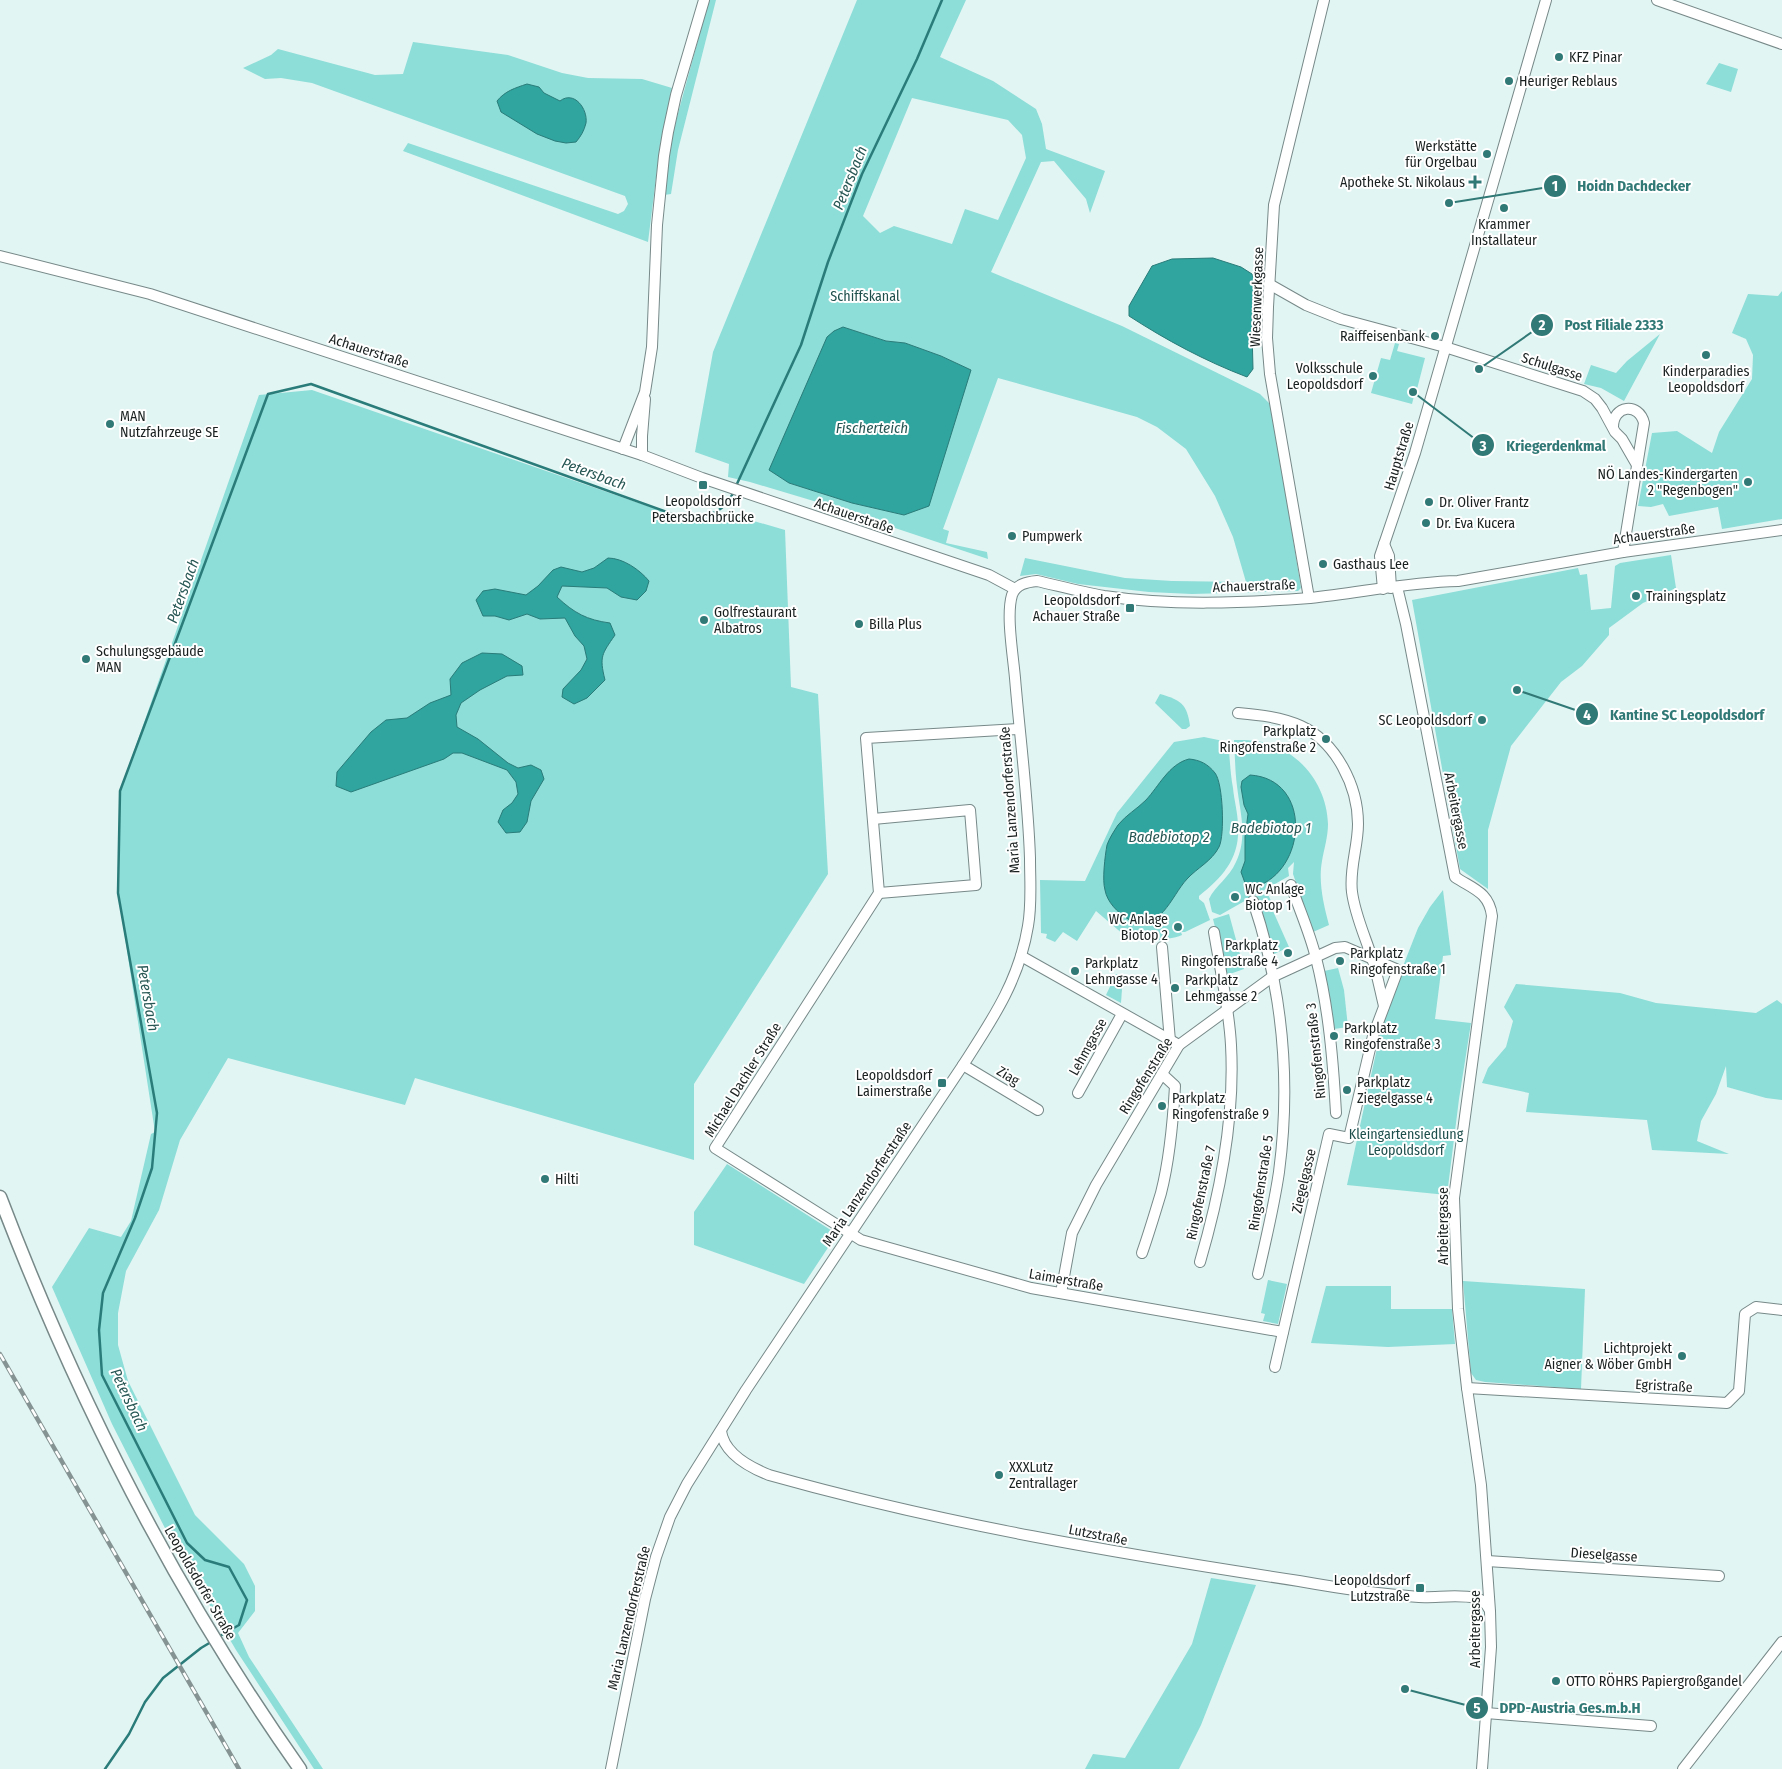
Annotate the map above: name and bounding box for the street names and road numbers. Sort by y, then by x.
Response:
street label: Wiesenwerkgasse [1247,246,1267,347]
street label: Achauerstraße [327,330,411,372]
street label: Schulgasse [1519,349,1585,385]
street label: Hauptstraße [1380,420,1418,492]
street label: Achauerstraße [812,494,896,538]
street label: Achauerstraße [1612,520,1696,548]
street label: Achauerstraße [1212,576,1296,596]
street label: Maria Lanzendorferstraße [996,726,1024,874]
street label: Arbeitergasse [1440,771,1472,851]
street label: Ringofenstraße 3 [1302,1002,1330,1100]
street label: Lehmgasse [1065,1015,1111,1079]
street label: Michael Dachler Straße [701,1020,785,1140]
street label: Ringofenstraße [1116,1035,1176,1117]
street label: Ziag [994,1063,1023,1090]
street label: Maria Lanzendorferstraße [819,1118,915,1250]
street label: Ringofenstraße 5 [1245,1134,1277,1232]
street label: Ringofenstraße 7 [1183,1144,1219,1242]
street label: Ziegelgasse [1288,1147,1320,1215]
street label: Arbeitergasse [1435,1187,1452,1265]
street label: Laimerstraße [1028,1265,1105,1295]
street label: Egristraße [1635,1376,1693,1396]
street label: Lutzstraße [1067,1521,1129,1549]
street label: Leopoldsdorfer Straße [161,1523,239,1643]
street label: Maria Lanzendorferstraße [604,1544,654,1692]
street label: Dieselgasse [1570,1544,1638,1566]
street label: Arbeitergasse [1467,1590,1484,1668]

